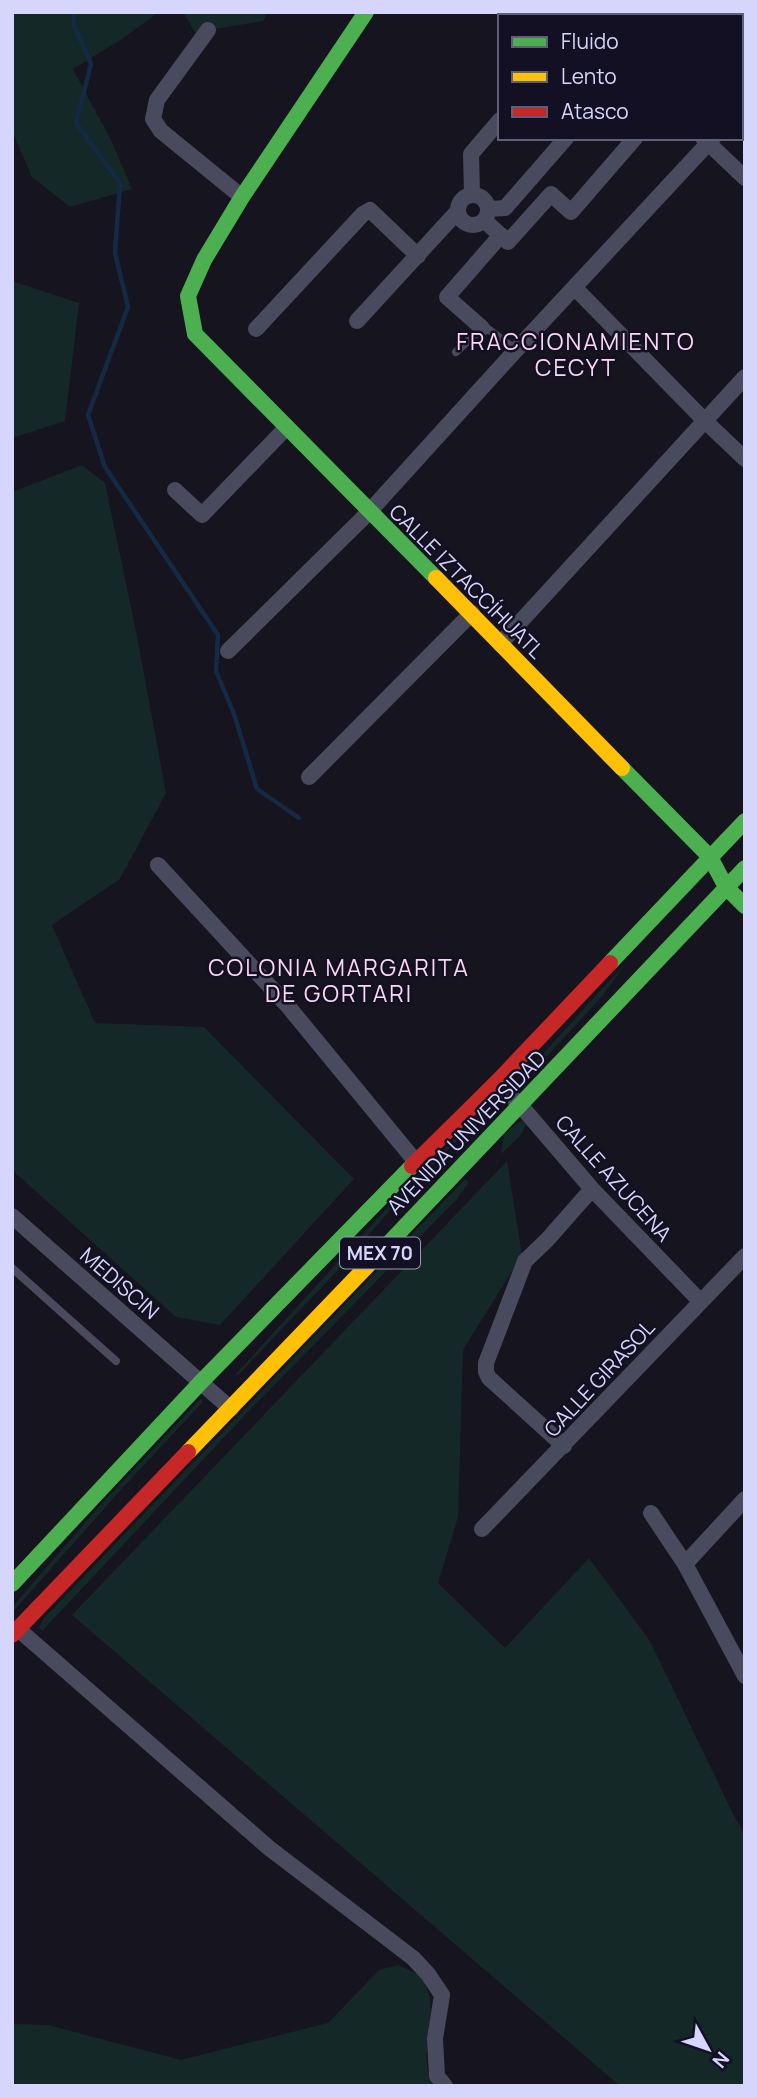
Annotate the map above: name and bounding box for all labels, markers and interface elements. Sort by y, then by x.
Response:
legend [498,14,743,140]
text: Fluido [561,27,619,55]
text: Lento [561,62,617,90]
text: Atasco [561,97,629,125]
district label: FRACCIONAMIENTO CECYT [456,325,696,383]
street label: CALLE IZTACCÍHUATL [384,498,551,665]
district label: COLONIA MARGARITA DE GORTARI [208,951,470,1009]
street label: AVENIDA UNIVERSIDAD [380,1044,552,1220]
street label: CALLE AZUCENA [550,1109,678,1247]
road number: MEX 70 [340,1238,420,1268]
street label: MEDISCIN [75,1241,165,1325]
street label: CALLE GIRASOL [538,1313,661,1442]
north arrow [673,2014,743,2084]
text: N [707,2046,735,2074]

